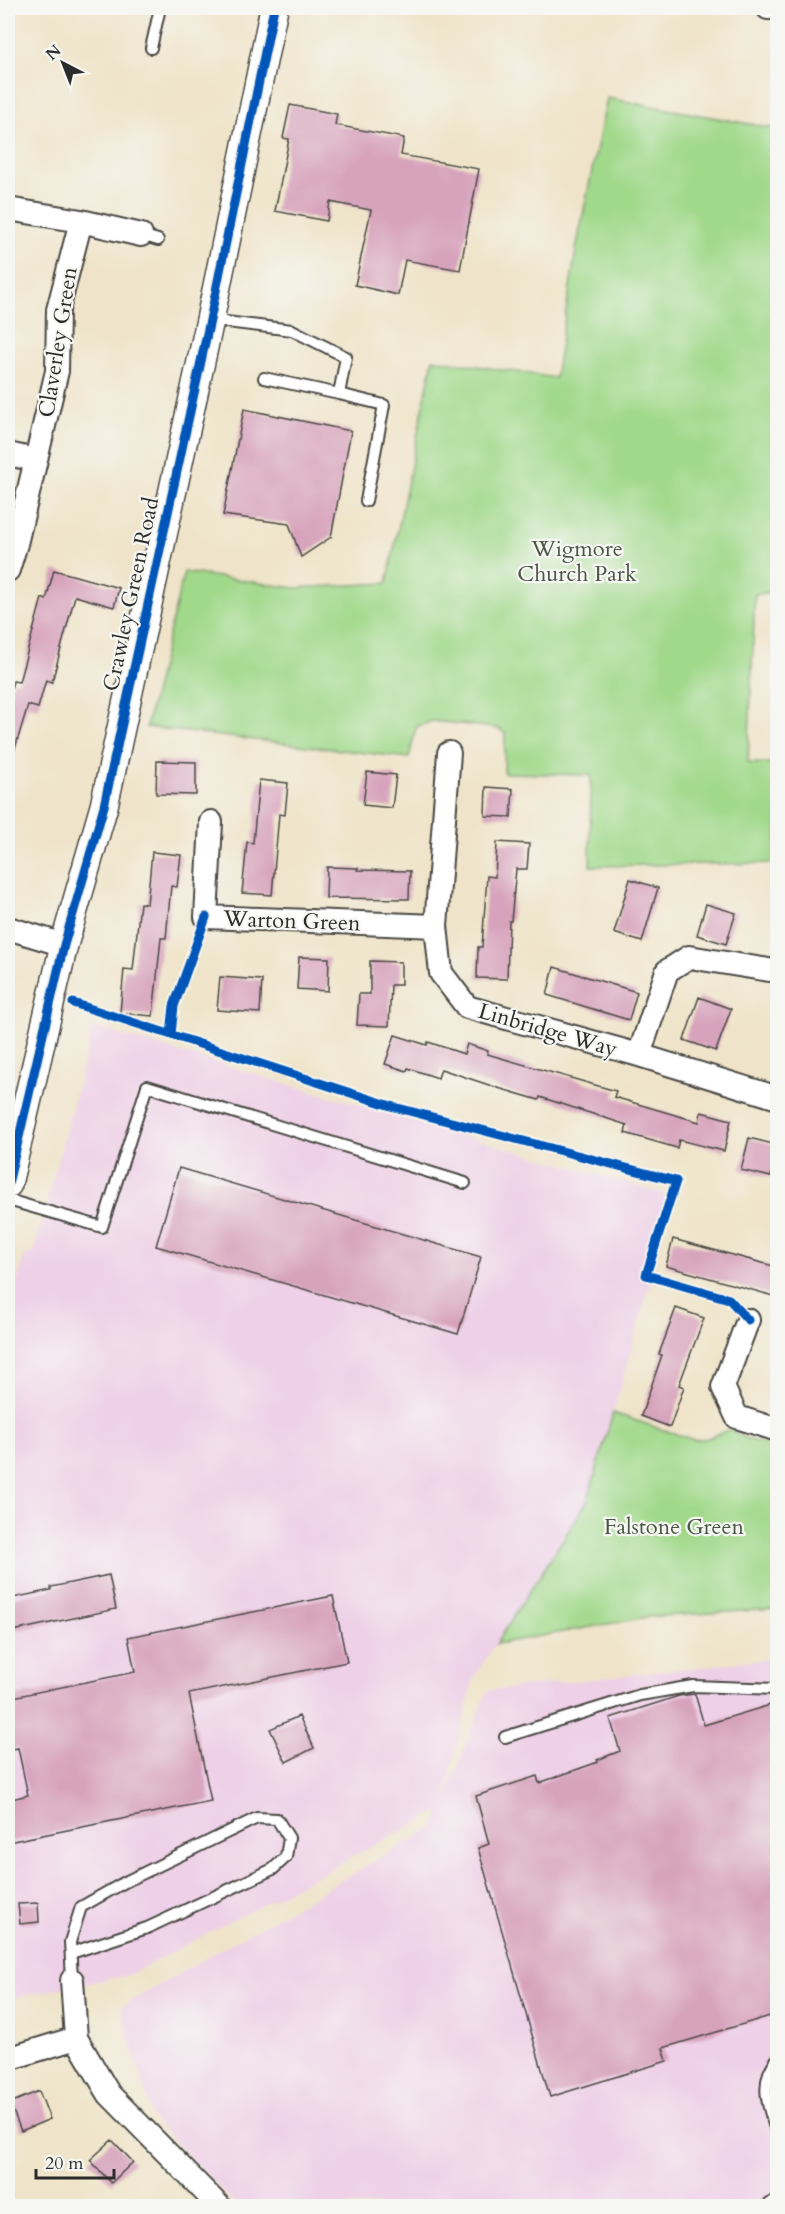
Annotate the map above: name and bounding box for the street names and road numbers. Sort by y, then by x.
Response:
street label: Claverley Green [31,264,85,420]
street label: Crawley Green Road [96,494,166,694]
street label: Warton Green [222,904,361,938]
street label: Linbridge Way [475,996,621,1064]

